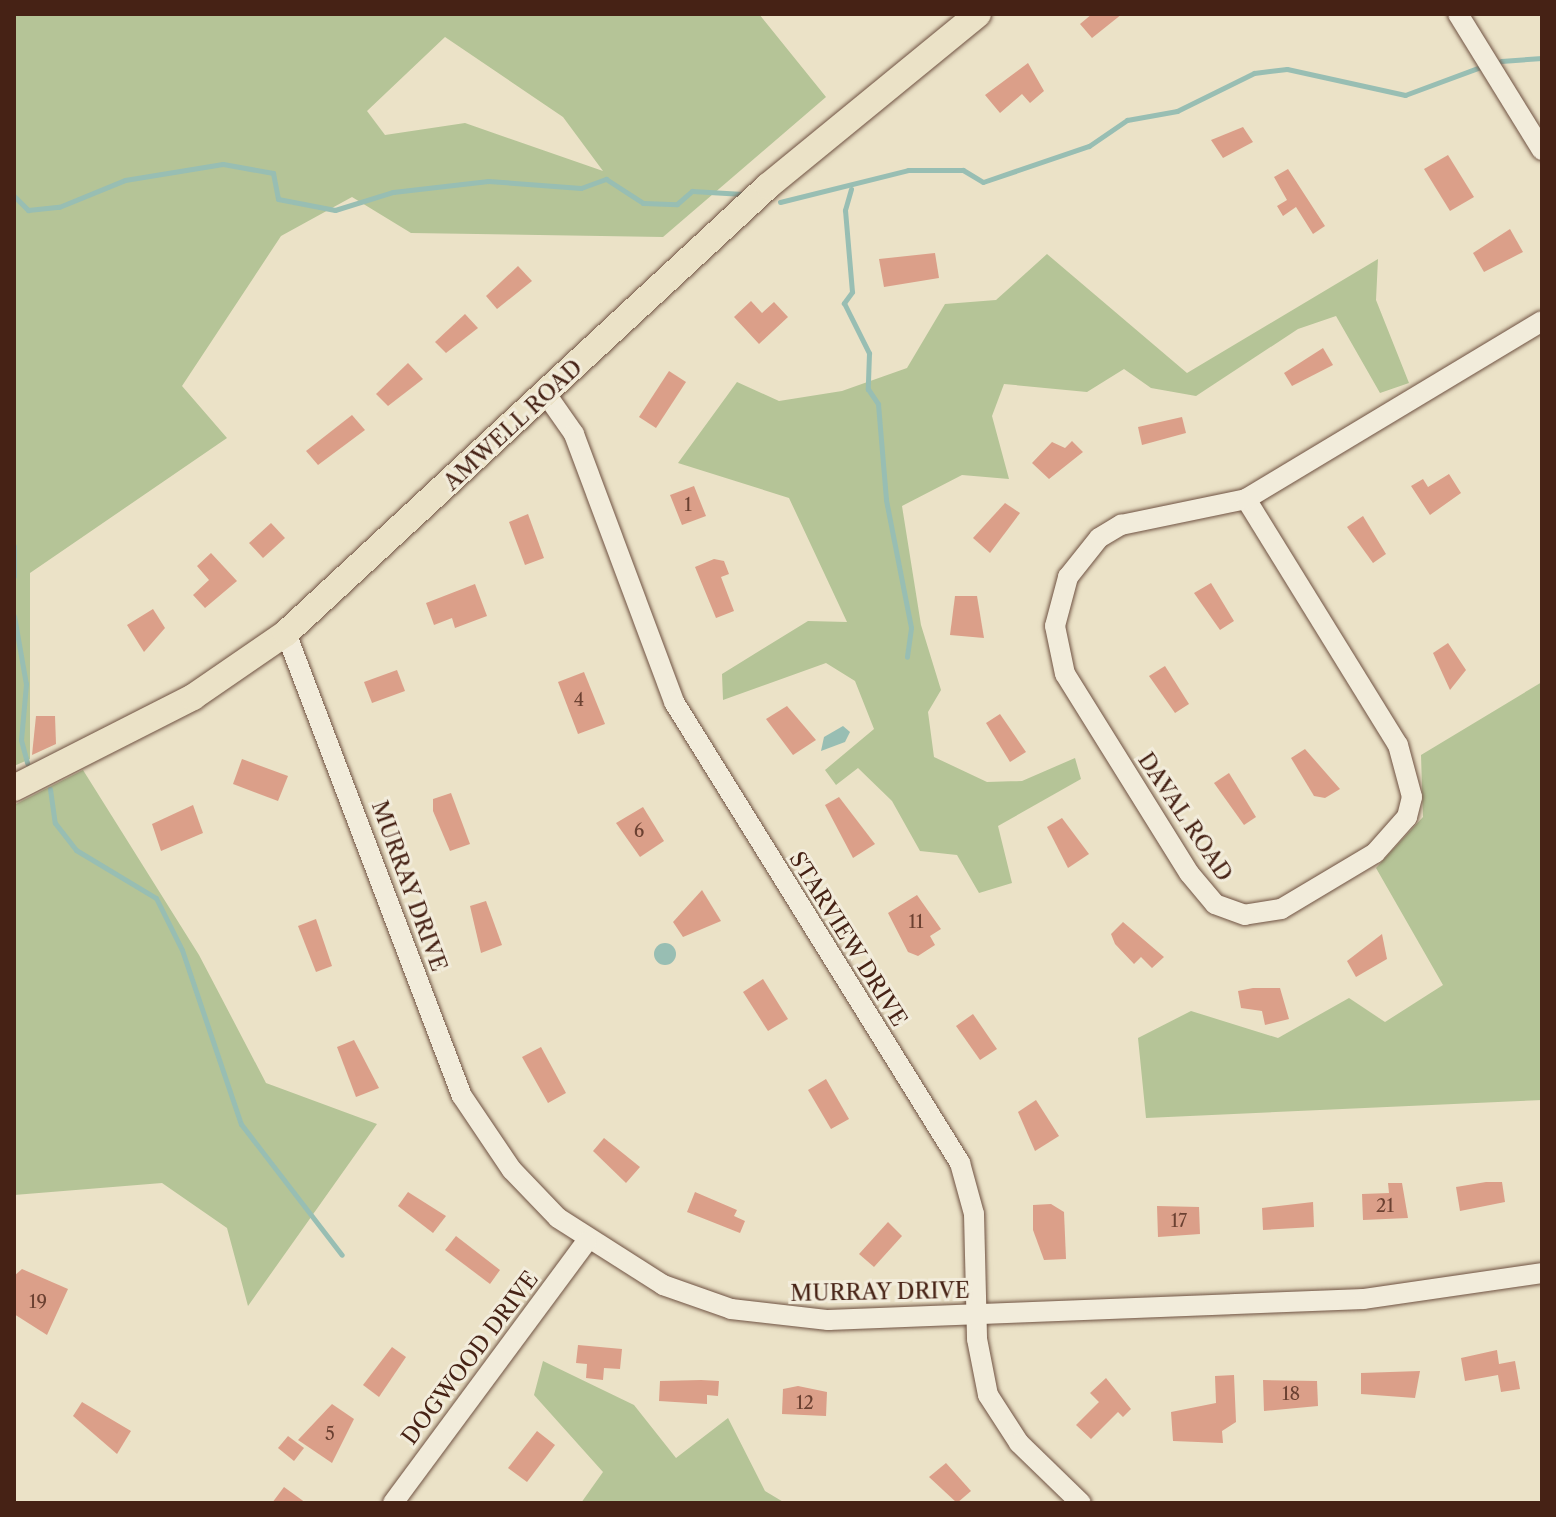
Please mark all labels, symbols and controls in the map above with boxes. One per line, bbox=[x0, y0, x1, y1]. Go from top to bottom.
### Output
street label: AMWELL ROAD bbox=[438, 354, 588, 496]
house number: 1 bbox=[684, 494, 692, 516]
house number: 4 bbox=[574, 689, 584, 711]
street label: DAVAL ROAD bbox=[1132, 747, 1238, 887]
street label: MURRAY DRIVE bbox=[366, 797, 452, 975]
house number: 6 bbox=[634, 820, 644, 842]
street label: STARVIEW DRIVE bbox=[783, 846, 913, 1032]
house number: 11 bbox=[908, 911, 924, 933]
house number: 21 bbox=[1376, 1195, 1394, 1217]
house number: 17 bbox=[1171, 1210, 1187, 1232]
street label: DOGWOOD DRIVE bbox=[396, 1266, 544, 1450]
street label: MURRAY DRIVE bbox=[790, 1277, 970, 1307]
house number: 19 bbox=[29, 1291, 47, 1313]
house number: 18 bbox=[1282, 1383, 1300, 1405]
house number: 12 bbox=[796, 1392, 814, 1414]
house number: 5 bbox=[325, 1423, 335, 1445]

